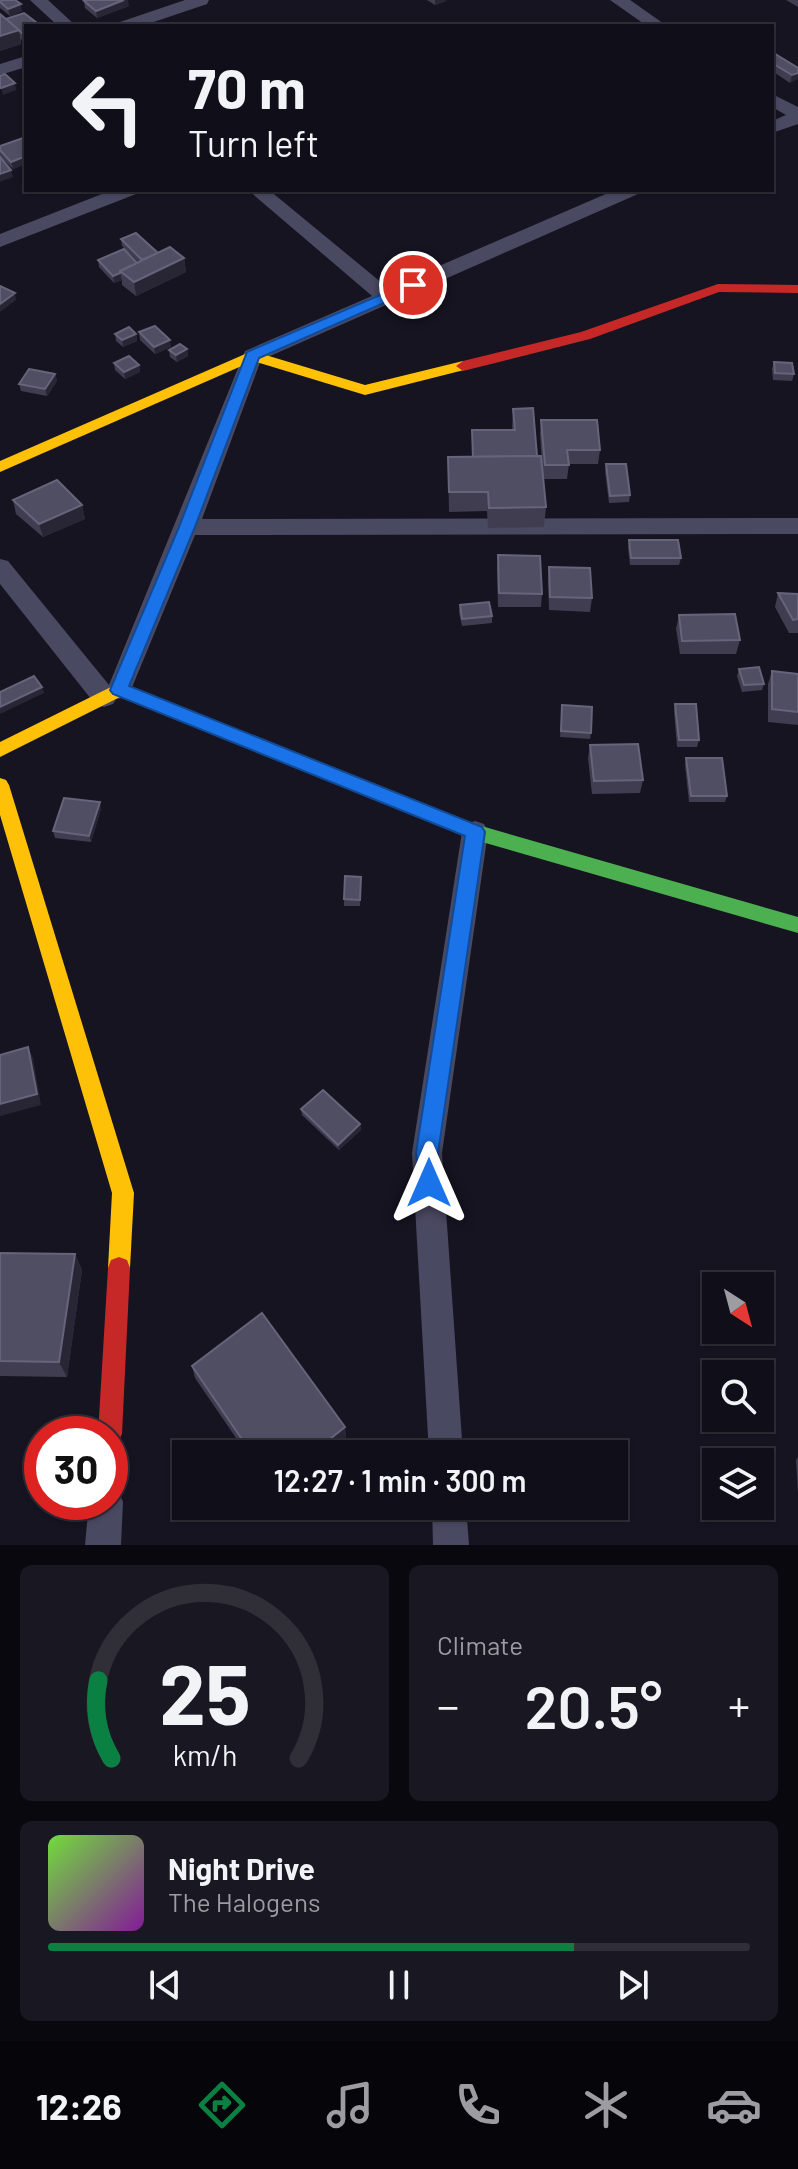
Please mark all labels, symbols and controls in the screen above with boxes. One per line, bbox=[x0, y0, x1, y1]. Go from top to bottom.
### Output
text: 70 m bbox=[188, 53, 306, 120]
icon: left bbox=[56, 56, 160, 160]
text: Turn left bbox=[188, 121, 319, 164]
pin bbox=[379, 251, 447, 319]
icon: arrive bbox=[391, 263, 435, 307]
position arrow bbox=[387, 1141, 471, 1225]
north arrow bbox=[702, 1272, 774, 1344]
map controls bbox=[702, 1272, 774, 1520]
button: search bbox=[702, 1360, 774, 1432]
speed limit sign: 30 bbox=[24, 1416, 128, 1520]
button: layers bbox=[702, 1448, 774, 1520]
text: 12:27 · 1 min · 300 m bbox=[274, 1462, 526, 1498]
text: Climate bbox=[437, 1629, 523, 1660]
text: 25 bbox=[159, 1642, 250, 1742]
text: 20.5° bbox=[525, 1669, 663, 1741]
text: − bbox=[437, 1678, 459, 1731]
text: + bbox=[728, 1678, 750, 1731]
text: km/h bbox=[172, 1737, 237, 1772]
text: Night Drive bbox=[168, 1850, 315, 1886]
text: The Halogens bbox=[168, 1886, 320, 1917]
icon: previous bbox=[143, 1963, 187, 2007]
icon: pause bbox=[377, 1963, 421, 2007]
icon: next bbox=[611, 1963, 655, 2007]
icon: directions bbox=[194, 2077, 250, 2133]
icon: music bbox=[322, 2077, 378, 2133]
icon: phone bbox=[450, 2077, 506, 2133]
icon: climate bbox=[578, 2077, 634, 2133]
icon: car bbox=[706, 2077, 762, 2133]
text: 12:26 bbox=[36, 2084, 122, 2127]

